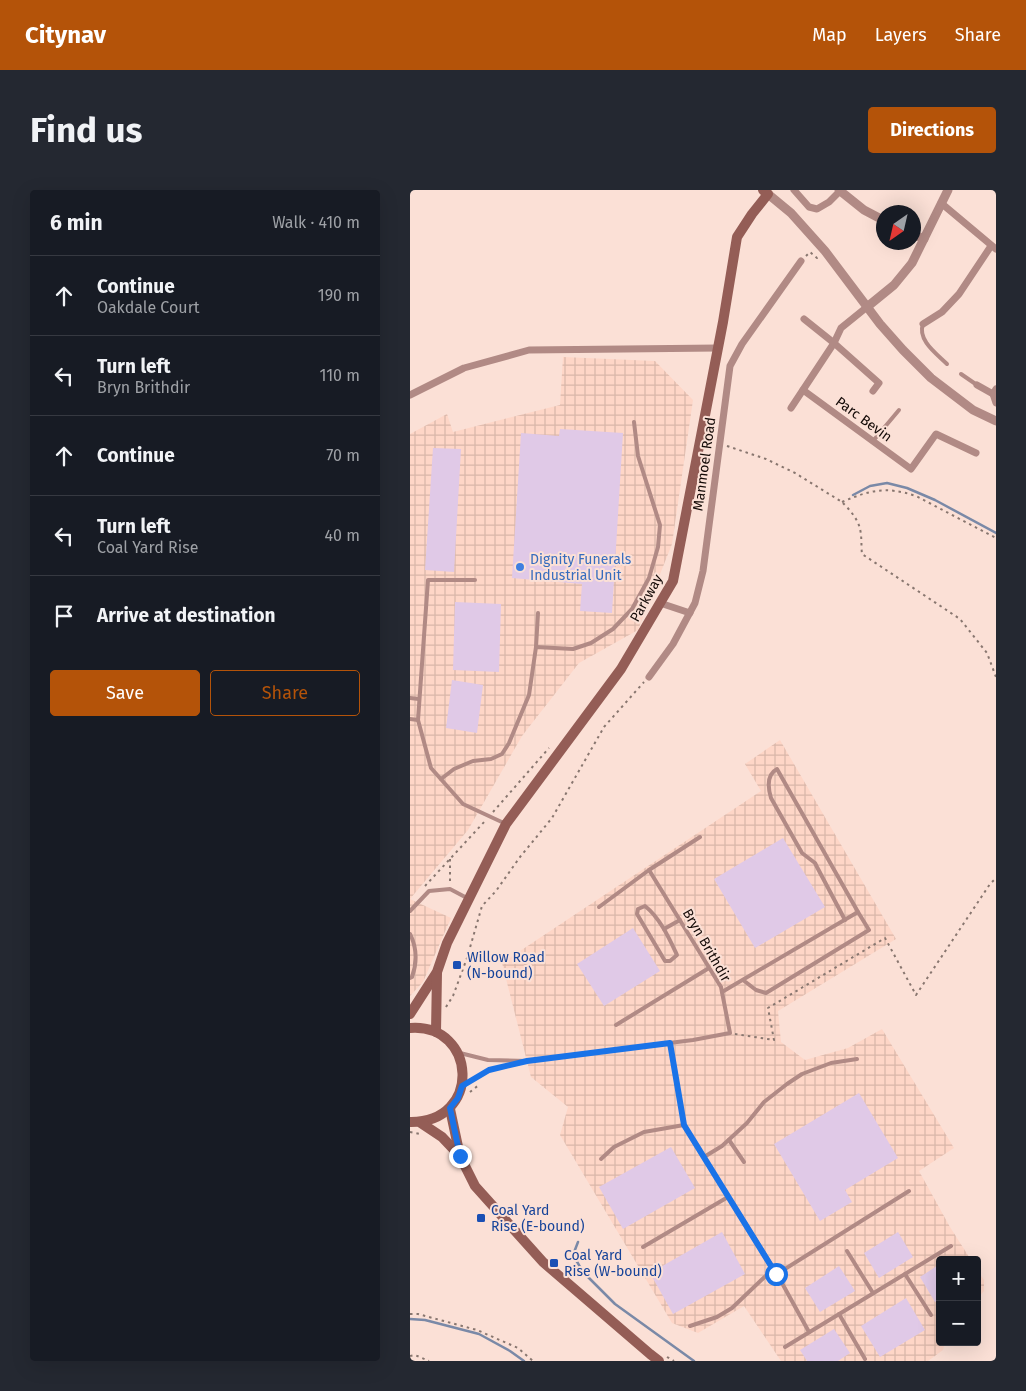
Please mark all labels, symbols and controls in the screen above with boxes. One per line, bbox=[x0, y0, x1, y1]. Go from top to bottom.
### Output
text: Citynav bbox=[25, 21, 106, 49]
text: Map bbox=[812, 24, 847, 46]
text: Layers bbox=[875, 24, 927, 46]
text: Share bbox=[955, 24, 1001, 46]
button: Directions bbox=[868, 107, 996, 153]
text: Find us bbox=[30, 109, 142, 151]
north arrow bbox=[876, 205, 921, 250]
text: 6 min bbox=[50, 210, 103, 236]
text: Walk · 410 m bbox=[272, 213, 360, 232]
text: Continue bbox=[97, 275, 175, 298]
icon: ahead bbox=[50, 282, 78, 310]
text: 190 m bbox=[318, 286, 360, 305]
text: Oakdale Court bbox=[97, 298, 200, 317]
text: Turn left bbox=[97, 355, 171, 378]
icon: left bbox=[50, 362, 78, 390]
text: 110 m bbox=[319, 366, 360, 385]
text: Bryn Brithdir bbox=[97, 378, 190, 397]
street label: Parc Bevin bbox=[832, 393, 895, 446]
street label: Manmoel Road bbox=[689, 416, 719, 512]
icon: ahead bbox=[50, 442, 78, 470]
text: Continue bbox=[97, 444, 175, 467]
text: 70 m bbox=[326, 446, 360, 465]
text: Turn left bbox=[97, 515, 171, 538]
icon: left bbox=[50, 522, 78, 550]
text: 40 m bbox=[325, 526, 360, 545]
text: Coal Yard Rise bbox=[97, 538, 198, 557]
place label: Dignity Funerals Industrial Unit bbox=[530, 551, 632, 584]
marker: Dignity Funerals Industrial Unit bbox=[514, 561, 526, 573]
street label: Parkway bbox=[626, 571, 666, 625]
icon: arrive bbox=[50, 602, 78, 630]
text: Arrive at destination bbox=[97, 604, 276, 627]
button: Save bbox=[50, 670, 200, 716]
button: Share bbox=[210, 670, 360, 716]
street label: Bryn Brithdir bbox=[679, 906, 735, 985]
place label: Willow Road (N-bound) bbox=[467, 949, 545, 982]
marker: Willow Road (N-bound) bbox=[451, 959, 463, 971]
route end bbox=[449, 1145, 472, 1168]
place label: Coal Yard Rise (E-bound) bbox=[491, 1202, 584, 1235]
marker: Coal Yard Rise (E-bound) bbox=[475, 1212, 487, 1224]
place label: Coal Yard Rise (W-bound) bbox=[564, 1247, 662, 1280]
map controls bbox=[936, 1256, 981, 1346]
button: + bbox=[936, 1256, 981, 1301]
marker: Coal Yard Rise (W-bound) bbox=[548, 1257, 560, 1269]
route start bbox=[765, 1263, 788, 1286]
button: − bbox=[936, 1301, 981, 1346]

